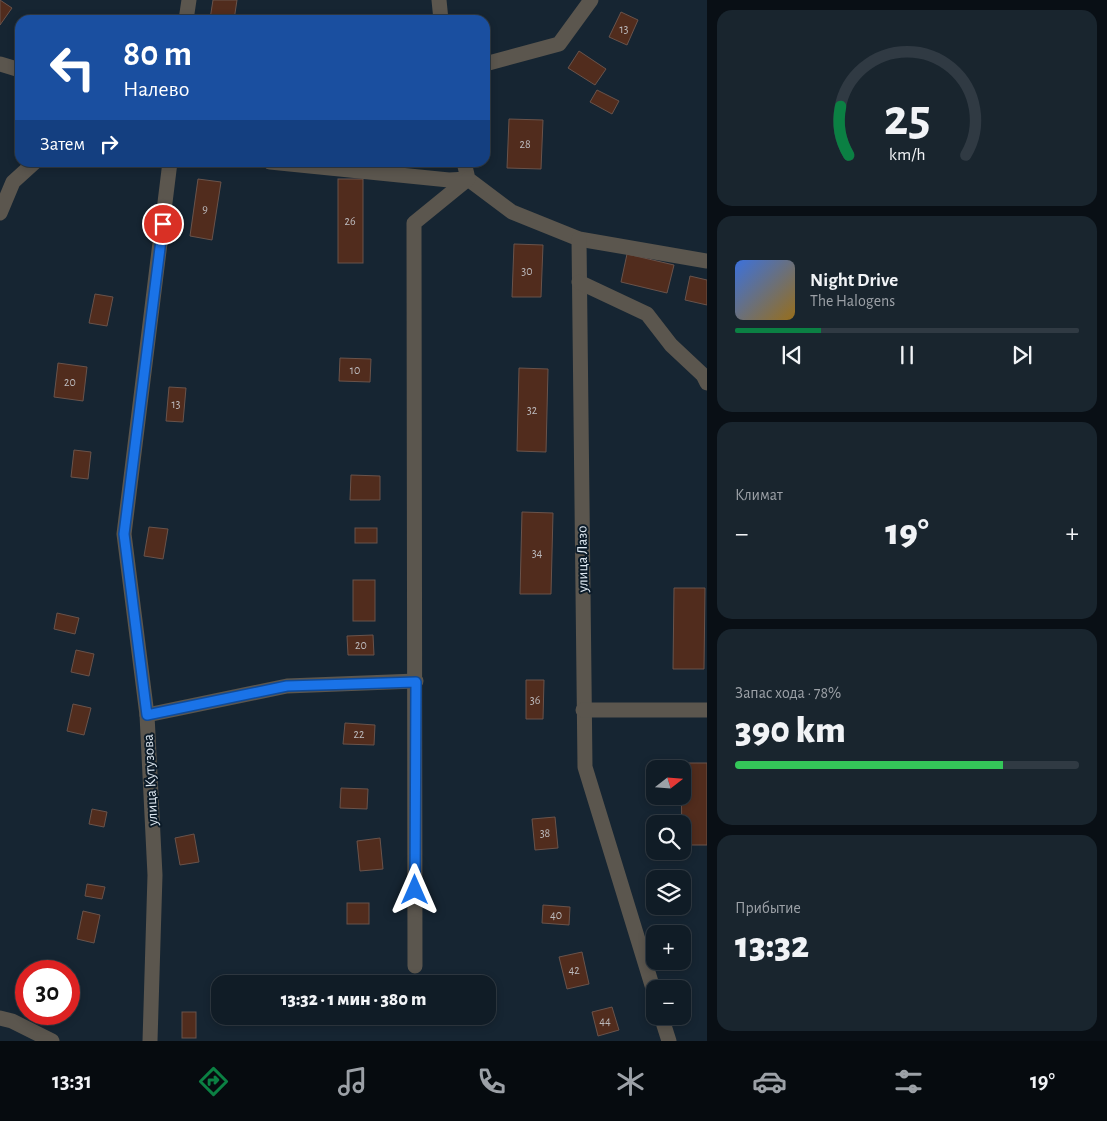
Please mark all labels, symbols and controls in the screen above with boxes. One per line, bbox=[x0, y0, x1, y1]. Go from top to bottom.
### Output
house number: 13 bbox=[619, 23, 629, 35]
icon: left bbox=[40, 35, 105, 100]
text: 80 m bbox=[123, 37, 192, 72]
text: Налево bbox=[123, 78, 189, 100]
text: 25 bbox=[884, 92, 930, 144]
icon: right bbox=[95, 130, 123, 158]
text: Затем bbox=[40, 135, 85, 154]
house number: 28 bbox=[519, 138, 531, 150]
text: km/h bbox=[889, 146, 925, 164]
pin bbox=[142, 203, 184, 245]
house number: 9 bbox=[202, 203, 208, 215]
icon: arrive bbox=[149, 210, 177, 238]
house number: 26 bbox=[344, 215, 356, 227]
house number: 30 bbox=[521, 265, 533, 277]
text: Night Drive bbox=[810, 271, 898, 290]
text: The Halogens bbox=[810, 293, 895, 309]
icon: previous bbox=[778, 341, 806, 369]
icon: pause bbox=[893, 341, 921, 369]
icon: next bbox=[1008, 341, 1036, 369]
house number: 10 bbox=[350, 364, 360, 376]
house number: 20 bbox=[64, 376, 76, 388]
house number: 13 bbox=[171, 398, 181, 410]
house number: 32 bbox=[527, 404, 538, 416]
text: Климат bbox=[735, 487, 783, 503]
text: 19° bbox=[885, 514, 929, 552]
text: − bbox=[735, 520, 748, 548]
text: + bbox=[1066, 520, 1079, 548]
street label: улица Лазо bbox=[574, 525, 591, 594]
house number: 34 bbox=[532, 547, 543, 559]
house number: 20 bbox=[355, 639, 367, 651]
text: Запас хода · 78% bbox=[735, 685, 841, 701]
house number: 36 bbox=[530, 694, 541, 706]
text: 390 km bbox=[735, 712, 846, 750]
house number: 22 bbox=[354, 728, 365, 740]
street label: улица Кутузова bbox=[141, 734, 160, 827]
north arrow bbox=[646, 760, 691, 805]
map controls bbox=[646, 760, 691, 1025]
button: search bbox=[646, 815, 691, 860]
house number: 38 bbox=[540, 827, 551, 839]
position arrow bbox=[388, 863, 440, 915]
button: layers bbox=[646, 870, 691, 915]
text: Прибытие bbox=[735, 900, 801, 916]
house number: 40 bbox=[550, 909, 562, 921]
button: + bbox=[646, 925, 691, 970]
text: 13:32 bbox=[735, 927, 809, 965]
speed limit sign: 30 bbox=[15, 960, 80, 1025]
house number: 42 bbox=[568, 964, 580, 976]
button: − bbox=[646, 980, 691, 1025]
text: 13:32 · 1 мин · 380 m bbox=[281, 990, 426, 1009]
house number: 44 bbox=[599, 1015, 611, 1027]
icon: directions bbox=[196, 1064, 231, 1099]
icon: music bbox=[335, 1064, 370, 1099]
icon: phone bbox=[474, 1064, 509, 1099]
icon: climate bbox=[613, 1064, 648, 1099]
icon: car bbox=[752, 1064, 787, 1099]
icon: filters bbox=[891, 1064, 926, 1099]
text: 13:31 bbox=[52, 1070, 92, 1092]
text: 19° bbox=[1030, 1070, 1055, 1092]

